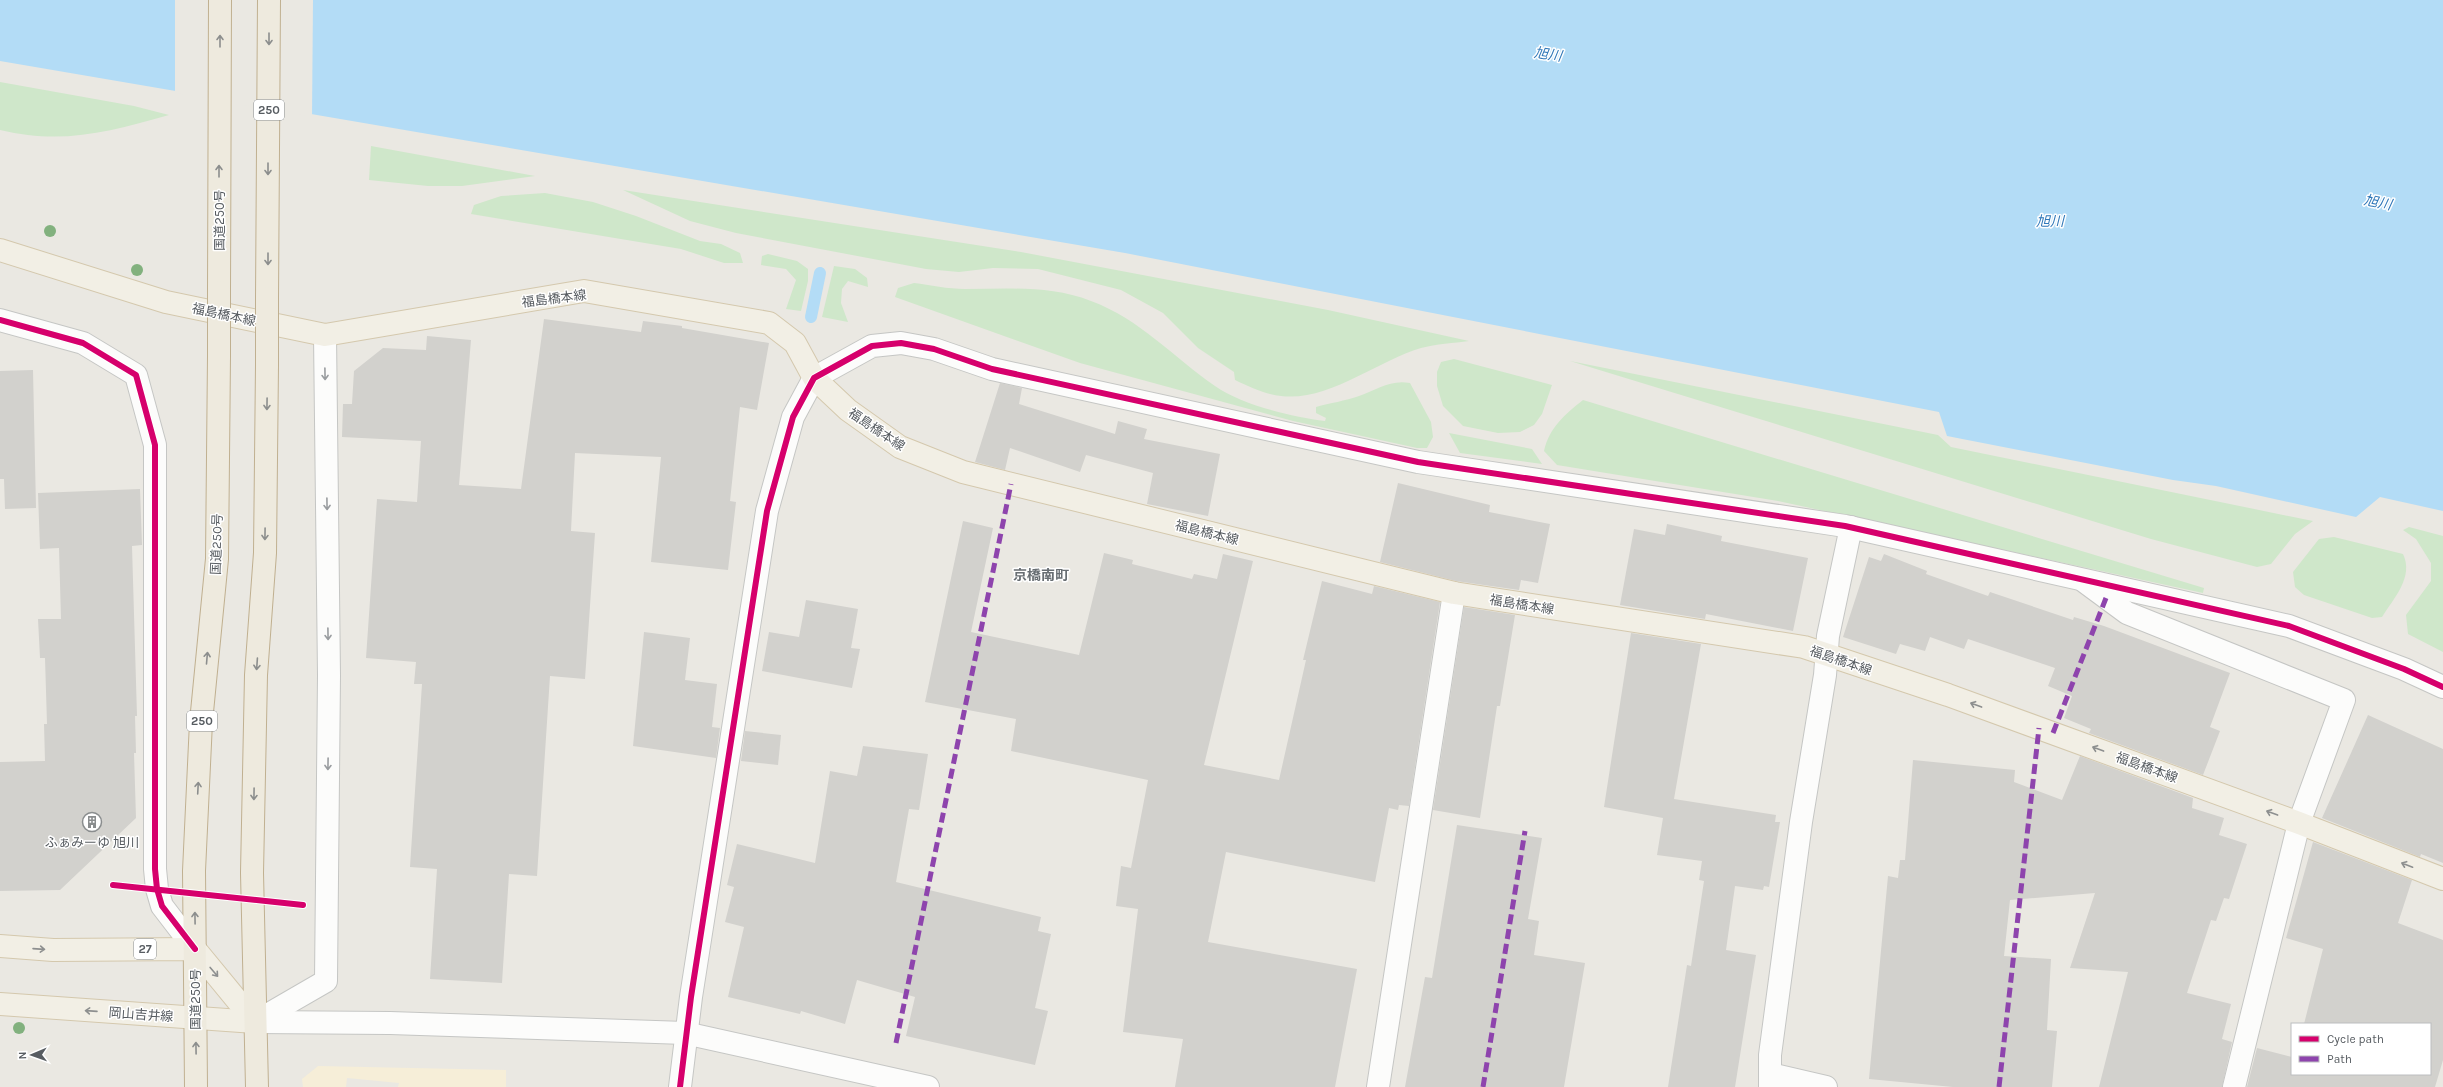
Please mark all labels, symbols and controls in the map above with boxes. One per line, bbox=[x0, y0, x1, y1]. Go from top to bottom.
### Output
one-way arrow bbox=[265, 32, 273, 45]
one-way arrow bbox=[216, 35, 224, 48]
water label: 旭川 bbox=[1533, 44, 1565, 65]
road number: 250 bbox=[254, 100, 284, 120]
one-way arrow bbox=[264, 162, 272, 175]
one-way arrow bbox=[216, 165, 223, 178]
street label: 国道250号 bbox=[212, 189, 227, 251]
water label: 旭川 bbox=[2363, 191, 2395, 214]
water label: 旭川 bbox=[2036, 213, 2066, 230]
one-way arrow bbox=[264, 252, 272, 265]
street label: 福島橋本線 bbox=[521, 287, 587, 310]
street label: 福島橋本線 bbox=[191, 300, 257, 329]
one-way arrow bbox=[321, 367, 329, 380]
one-way arrow bbox=[263, 397, 271, 410]
street label: 福島橋本線 bbox=[846, 405, 908, 454]
one-way arrow bbox=[323, 497, 331, 510]
street label: 国道250号 bbox=[208, 513, 225, 575]
street label: 福島橋本線 bbox=[1174, 517, 1240, 548]
one-way arrow bbox=[261, 527, 269, 540]
district label: 京橋南町 bbox=[1013, 567, 1069, 584]
street label: 福島橋本線 bbox=[1489, 592, 1555, 617]
one-way arrow bbox=[324, 627, 332, 640]
street label: 福島橋本線 bbox=[1808, 643, 1874, 678]
one-way arrow bbox=[204, 652, 211, 665]
one-way arrow bbox=[254, 657, 261, 670]
one-way arrow bbox=[1970, 700, 1982, 708]
road number: 250 bbox=[187, 711, 217, 731]
one-way arrow bbox=[2092, 745, 2104, 753]
street label: 福島橋本線 bbox=[2114, 749, 2180, 786]
one-way arrow bbox=[324, 757, 332, 770]
one-way arrow bbox=[195, 782, 202, 795]
one-way arrow bbox=[250, 787, 258, 800]
one-way arrow bbox=[2266, 809, 2279, 816]
building icon: ふぁみーゆ 旭川 bbox=[81, 811, 103, 833]
place label: ふぁみーゆ 旭川 bbox=[45, 835, 139, 850]
one-way arrow bbox=[2401, 860, 2413, 868]
one-way arrow bbox=[191, 912, 199, 925]
road number: 27 bbox=[134, 939, 156, 959]
one-way arrow bbox=[32, 945, 45, 952]
one-way arrow bbox=[210, 967, 219, 977]
street label: 国道250号 bbox=[188, 968, 203, 1030]
street label: 岡山吉井線 bbox=[108, 1005, 174, 1024]
one-way arrow bbox=[85, 1007, 98, 1014]
legend bbox=[2291, 1023, 2431, 1075]
text: Cycle path bbox=[2327, 1032, 2384, 1046]
north arrow bbox=[12, 1035, 52, 1075]
one-way arrow bbox=[192, 1042, 200, 1055]
text: N bbox=[16, 1051, 29, 1060]
text: Path bbox=[2327, 1052, 2352, 1066]

